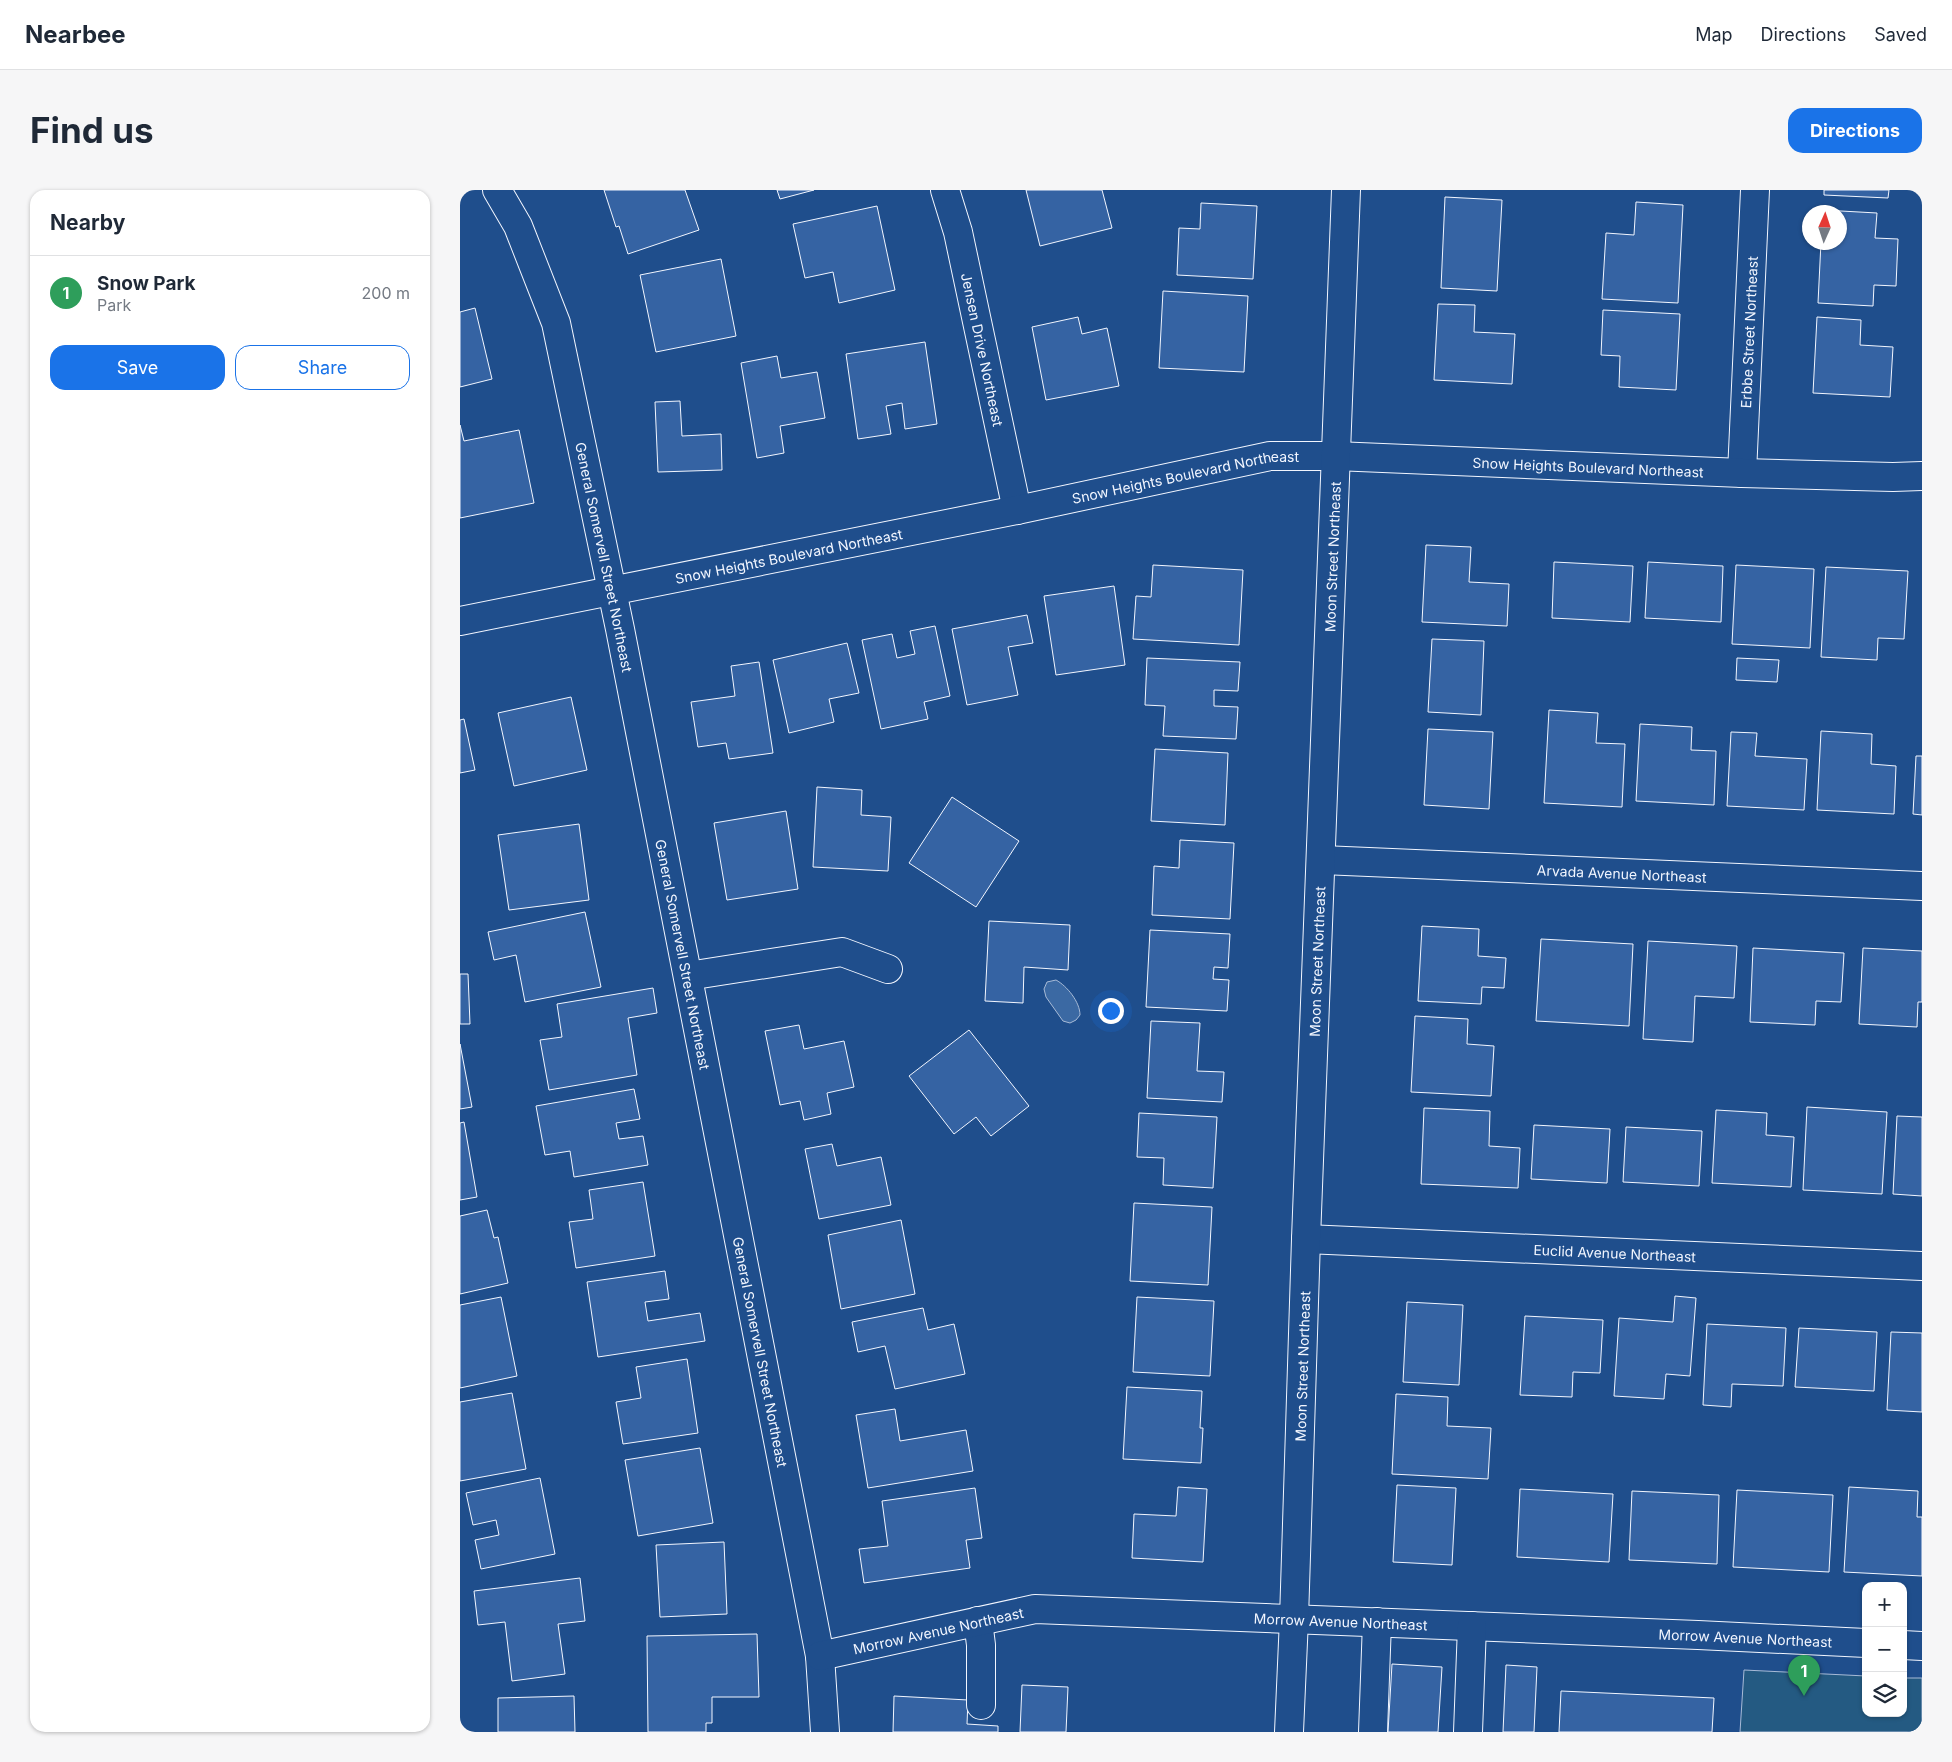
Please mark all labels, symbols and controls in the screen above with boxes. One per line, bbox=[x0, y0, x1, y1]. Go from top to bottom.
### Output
text: Nearbee bbox=[25, 20, 126, 49]
text: Map bbox=[1695, 24, 1733, 45]
text: Directions bbox=[1761, 24, 1846, 45]
text: Saved bbox=[1874, 24, 1927, 45]
button: Directions bbox=[1788, 108, 1922, 153]
text: Find us bbox=[30, 109, 154, 151]
north arrow bbox=[1802, 205, 1847, 250]
text: Nearby bbox=[50, 210, 125, 235]
street label: Erbbe Street Northeast bbox=[1736, 255, 1760, 409]
street label: Jensen Drive Northeast bbox=[958, 271, 1008, 428]
text: Snow Park bbox=[97, 272, 195, 295]
text: 1 bbox=[63, 283, 69, 303]
text: 200 m bbox=[362, 283, 410, 303]
text: Park bbox=[97, 295, 131, 315]
button: Save bbox=[50, 345, 225, 390]
button: Share bbox=[235, 345, 410, 390]
street label: General Somervell Street Northeast bbox=[573, 441, 637, 674]
street label: Snow Heights Boulevard Northeast bbox=[1070, 448, 1299, 507]
street label: Snow Heights Boulevard Northeast bbox=[1472, 453, 1704, 480]
street label: Moon Street Northeast bbox=[1321, 481, 1343, 632]
street label: Snow Heights Boulevard Northeast bbox=[673, 525, 904, 586]
street label: General Somervell Street Northeast bbox=[653, 838, 714, 1071]
street label: Arvada Avenue Northeast bbox=[1536, 861, 1707, 885]
street label: Moon Street Northeast bbox=[1305, 885, 1328, 1037]
your location bbox=[1098, 998, 1124, 1024]
street label: General Somervell Street Northeast bbox=[730, 1235, 792, 1469]
street label: Euclid Avenue Northeast bbox=[1533, 1240, 1697, 1265]
street label: Moon Street Northeast bbox=[1291, 1290, 1313, 1442]
map controls bbox=[1862, 1582, 1907, 1717]
button: + bbox=[1862, 1582, 1907, 1627]
street label: Morrow Avenue Northeast bbox=[851, 1603, 1025, 1657]
street label: Morrow Avenue Northeast bbox=[1253, 1609, 1428, 1633]
street label: Morrow Avenue Northeast bbox=[1658, 1625, 1833, 1650]
button: − bbox=[1862, 1627, 1907, 1672]
pin: 1 bbox=[1788, 1655, 1820, 1696]
button: layers bbox=[1862, 1672, 1907, 1717]

